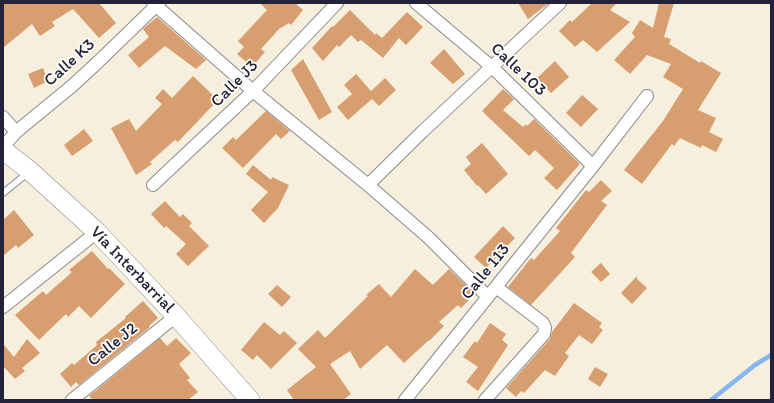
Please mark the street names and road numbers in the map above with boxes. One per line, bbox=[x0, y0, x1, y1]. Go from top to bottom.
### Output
street label: Calle K3 bbox=[40, 35, 100, 91]
street label: Calle 103 bbox=[486, 39, 550, 101]
street label: Calle J3 bbox=[207, 56, 263, 112]
street label: Vía Interbarrial bbox=[86, 222, 178, 318]
street label: Calle 113 bbox=[457, 240, 515, 304]
street label: Calle J2 bbox=[84, 319, 142, 371]

